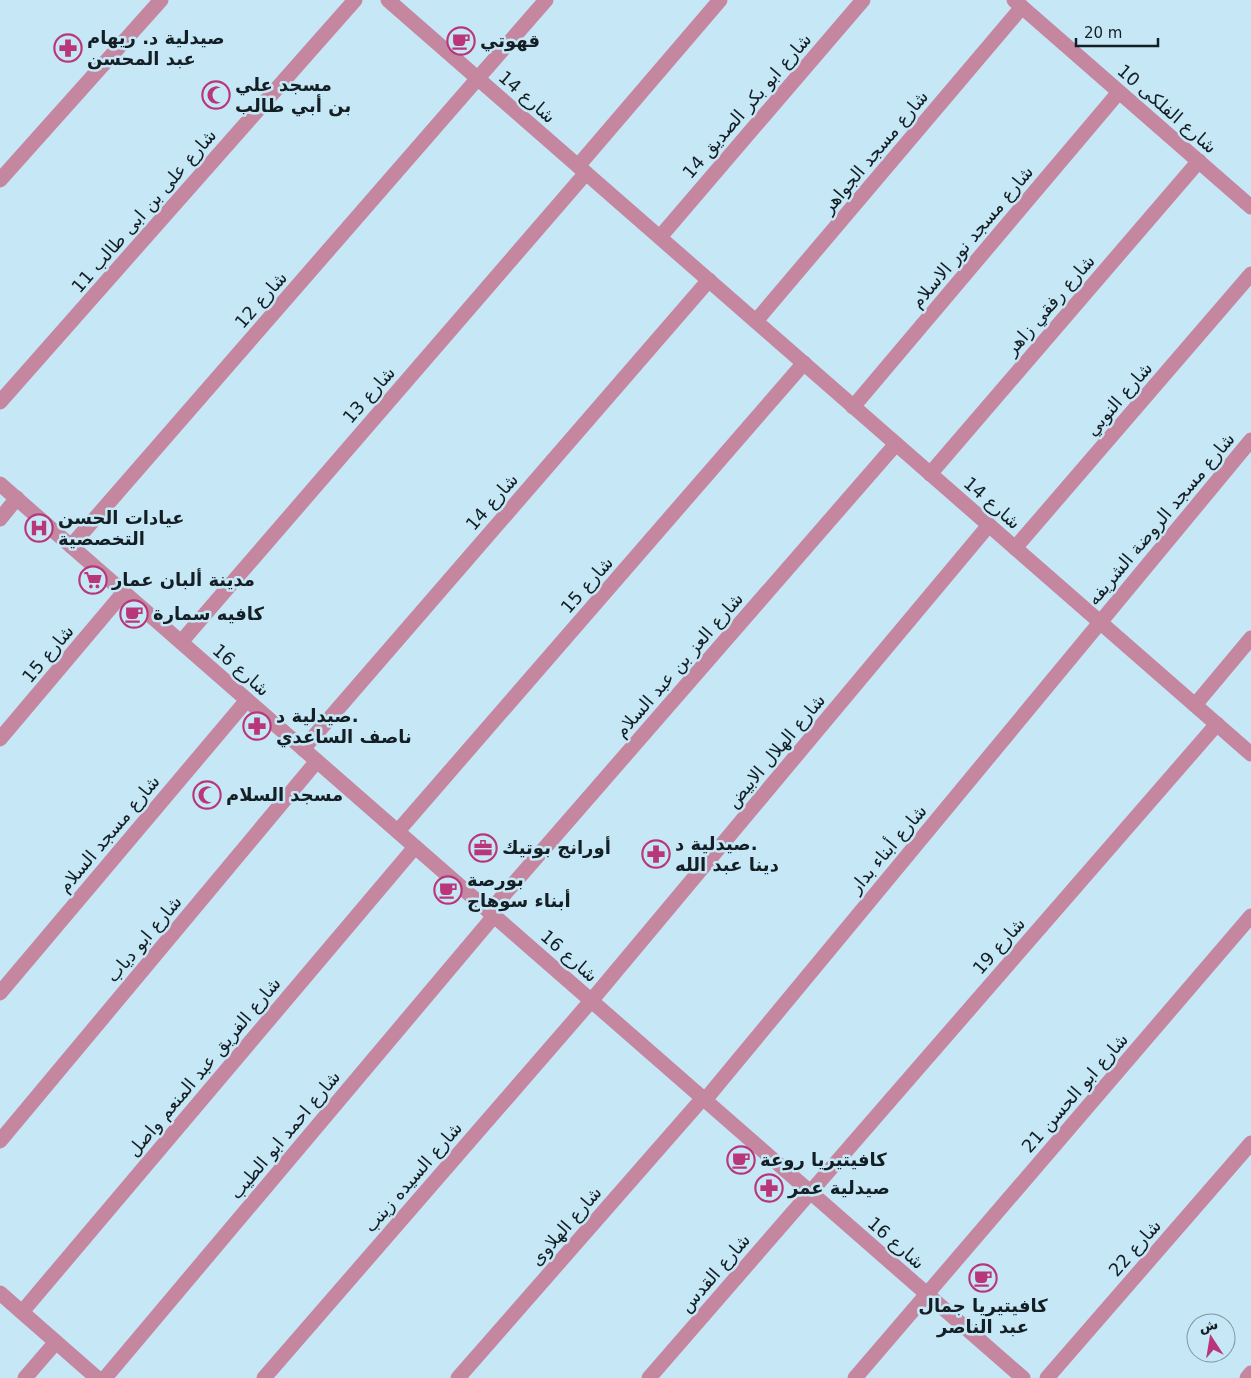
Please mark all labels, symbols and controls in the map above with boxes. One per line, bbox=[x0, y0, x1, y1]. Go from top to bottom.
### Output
scale bar bbox=[1076, 15, 1158, 47]
text: 20 m bbox=[1084, 24, 1122, 42]
cafe icon: قهوتي bbox=[446, 26, 476, 56]
place label: صيدلية د. ريهام عبد المحسن bbox=[87, 27, 225, 70]
street label: شارع ابو بكر الصديق 14 bbox=[678, 29, 816, 183]
place label: قهوتي bbox=[480, 30, 540, 52]
pharmacy icon: صيدلية د. ريهام عبد المحسن bbox=[53, 33, 83, 63]
street label: شارع الفلكى 10 bbox=[1113, 60, 1221, 158]
street label: شارع 14 bbox=[494, 66, 560, 128]
place label: مسجد علي بن أبي طالب bbox=[235, 74, 351, 117]
mosque icon: مسجد علي بن أبي طالب bbox=[201, 80, 231, 110]
street label: شارع مسجد الجواهر bbox=[816, 86, 933, 219]
street label: شارع على بن ابى طالب 11 bbox=[67, 125, 221, 297]
street label: شارع مسجد نور الاسلام bbox=[906, 161, 1038, 313]
street label: شارع رفقي زاهر bbox=[1000, 250, 1100, 361]
street label: شارع 12 bbox=[230, 267, 292, 333]
street label: شارع النوبي bbox=[1081, 357, 1157, 441]
street label: شارع 13 bbox=[338, 362, 400, 428]
street label: شارع مسجد الروضة الشريفه bbox=[1082, 428, 1240, 610]
street label: شارع 14 bbox=[461, 469, 523, 535]
street label: شارع 14 bbox=[959, 472, 1025, 534]
place label: عيادات الحسن التخصصية bbox=[58, 507, 185, 549]
hospital icon: عيادات الحسن التخصصية bbox=[24, 513, 54, 543]
street label: شارع 15 bbox=[556, 552, 618, 618]
supermarket icon: مدينة ألبان عمار bbox=[78, 565, 108, 595]
place label: مدينة ألبان عمار bbox=[111, 568, 255, 590]
street label: شارع العز بن عبد السلام bbox=[610, 588, 748, 742]
cafe icon: كافيه سمارة bbox=[119, 599, 149, 629]
place label: كافيه سمارة bbox=[153, 603, 265, 624]
street label: شارع 15 bbox=[18, 621, 78, 687]
street label: شارع 16 bbox=[208, 639, 274, 701]
street label: شارع الهلال الابيض bbox=[722, 690, 830, 812]
place label: صيدلية د. ناصف الساعدي bbox=[276, 705, 412, 748]
pharmacy icon: صيدلية د. ناصف الساعدي bbox=[242, 711, 272, 741]
street label: شارع مسجد السلام bbox=[53, 771, 165, 897]
mosque icon: مسجد السلام bbox=[192, 780, 222, 810]
place label: مسجد السلام bbox=[226, 784, 343, 805]
street label: شارع أبناء بدار bbox=[843, 800, 931, 899]
office icon: أورانج بوتيك bbox=[468, 833, 498, 863]
place label: صيدلية د. دينا عبد الله bbox=[675, 833, 779, 875]
place label: أورانج بوتيك bbox=[502, 836, 611, 859]
pharmacy icon: صيدلية د. دينا عبد الله bbox=[641, 839, 671, 869]
place label: بورصة أبناء سوهاج bbox=[467, 869, 571, 912]
cafe icon: بورصة أبناء سوهاج bbox=[433, 875, 463, 905]
street label: شارع ابو دياب bbox=[101, 891, 187, 987]
street label: شارع 19 bbox=[968, 913, 1030, 979]
street label: شارع 16 bbox=[536, 925, 602, 987]
street label: شارع الفريق عبد المنعم واصل bbox=[122, 973, 286, 1161]
street label: شارع ابو الحسن 21 bbox=[1017, 1029, 1133, 1157]
street label: شارع احمد ابو الطيب bbox=[225, 1066, 345, 1204]
street label: شارع السيده زينب bbox=[359, 1117, 467, 1237]
cafe icon: كافيتيريا روعة bbox=[726, 1145, 756, 1175]
place label: كافيتيريا روعة bbox=[760, 1149, 887, 1171]
pharmacy icon: صيدلية عمر bbox=[754, 1173, 784, 1203]
place label: صيدلية عمر bbox=[787, 1177, 890, 1199]
street label: شارع الهلاوى bbox=[526, 1182, 606, 1270]
street label: شارع 16 bbox=[863, 1212, 929, 1274]
street label: شارع 22 bbox=[1104, 1215, 1166, 1281]
street label: شارع القدس bbox=[675, 1229, 755, 1317]
cafe icon: كافيتيريا جمال عبد الناصر bbox=[968, 1263, 998, 1293]
place label: كافيتيريا جمال عبد الناصر bbox=[918, 1295, 1048, 1338]
north arrow bbox=[1186, 1313, 1236, 1363]
text: ش bbox=[1197, 1315, 1219, 1335]

